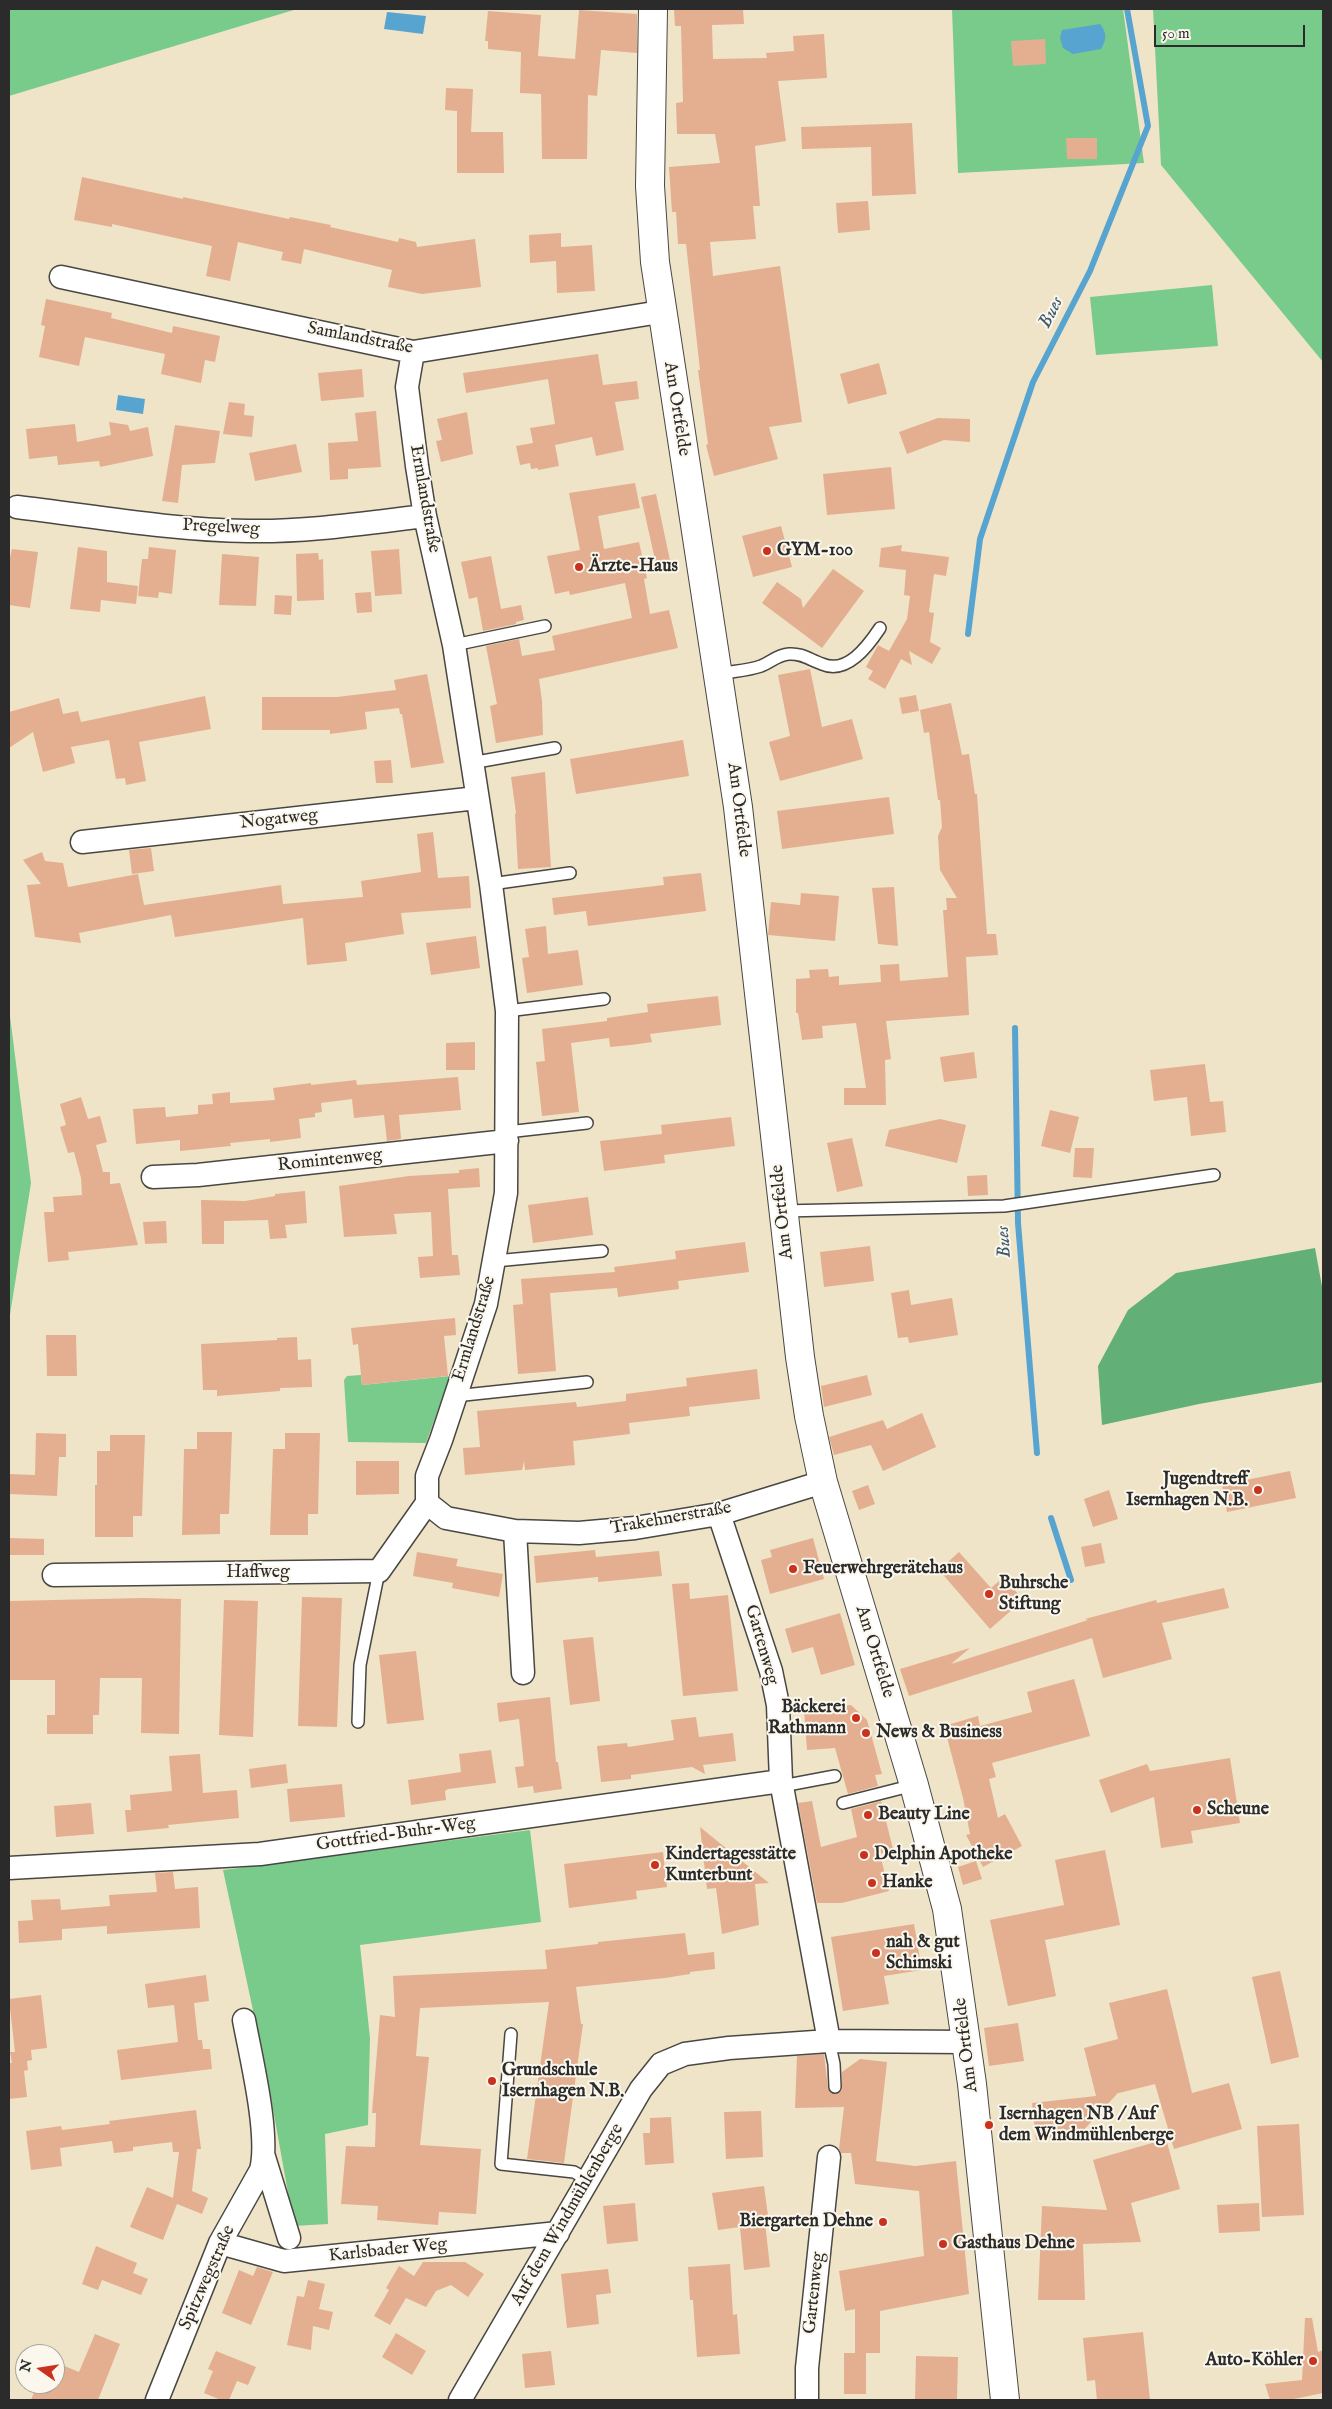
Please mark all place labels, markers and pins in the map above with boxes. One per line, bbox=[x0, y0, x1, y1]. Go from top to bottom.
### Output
place label: GYM-100 bbox=[777, 540, 853, 562]
marker: GYM-100 bbox=[761, 545, 773, 557]
place label: Ärzte-Haus bbox=[589, 556, 678, 578]
marker: Ärzte-Haus bbox=[573, 561, 585, 573]
place label: Jugendtreff Isernhagen N.B. bbox=[1126, 1469, 1248, 1512]
marker: Jugendtreff Isernhagen N.B. bbox=[1252, 1484, 1264, 1496]
place label: Feuerwehrgerätehaus bbox=[803, 1558, 963, 1580]
marker: Feuerwehrgerätehaus bbox=[787, 1563, 799, 1575]
place label: Buhrsche Stiftung bbox=[999, 1573, 1068, 1616]
marker: Buhrsche Stiftung bbox=[983, 1588, 995, 1600]
place label: Bäckerei Rathmann bbox=[768, 1697, 846, 1740]
marker: Bäckerei Rathmann bbox=[850, 1712, 862, 1724]
place label: News & Business bbox=[876, 1722, 1002, 1744]
marker: News & Business bbox=[860, 1727, 872, 1739]
place label: Scheune bbox=[1207, 1799, 1269, 1821]
place label: Beauty Line bbox=[878, 1804, 970, 1826]
marker: Scheune bbox=[1191, 1804, 1203, 1816]
marker: Beauty Line bbox=[862, 1809, 874, 1821]
place label: Kindertagesstätte Kunterbunt bbox=[665, 1844, 796, 1886]
place label: Delphin Apotheke bbox=[874, 1844, 1013, 1866]
marker: Delphin Apotheke bbox=[858, 1849, 870, 1861]
marker: Kindertagesstätte Kunterbunt bbox=[649, 1859, 661, 1871]
place label: Hanke bbox=[882, 1872, 933, 1894]
marker: Hanke bbox=[866, 1877, 878, 1889]
place label: nah & gut Schimski bbox=[886, 1932, 960, 1975]
marker: nah & gut Schimski bbox=[870, 1947, 882, 1959]
place label: Grundschule Isernhagen N.B. bbox=[502, 2060, 624, 2102]
marker: Grundschule Isernhagen N.B. bbox=[486, 2075, 498, 2087]
place label: Isernhagen NB / Auf dem Windmühlenberge bbox=[999, 2104, 1174, 2146]
marker: Isernhagen NB / Auf dem Windmühlenberge bbox=[983, 2119, 995, 2131]
place label: Biergarten Dehne bbox=[739, 2211, 873, 2233]
marker: Biergarten Dehne bbox=[877, 2216, 889, 2228]
place label: Gasthaus Dehne bbox=[953, 2233, 1075, 2255]
marker: Gasthaus Dehne bbox=[937, 2238, 949, 2250]
place label: Auto-Köhler bbox=[1205, 2350, 1303, 2372]
marker: Auto-Köhler bbox=[1307, 2355, 1319, 2367]

